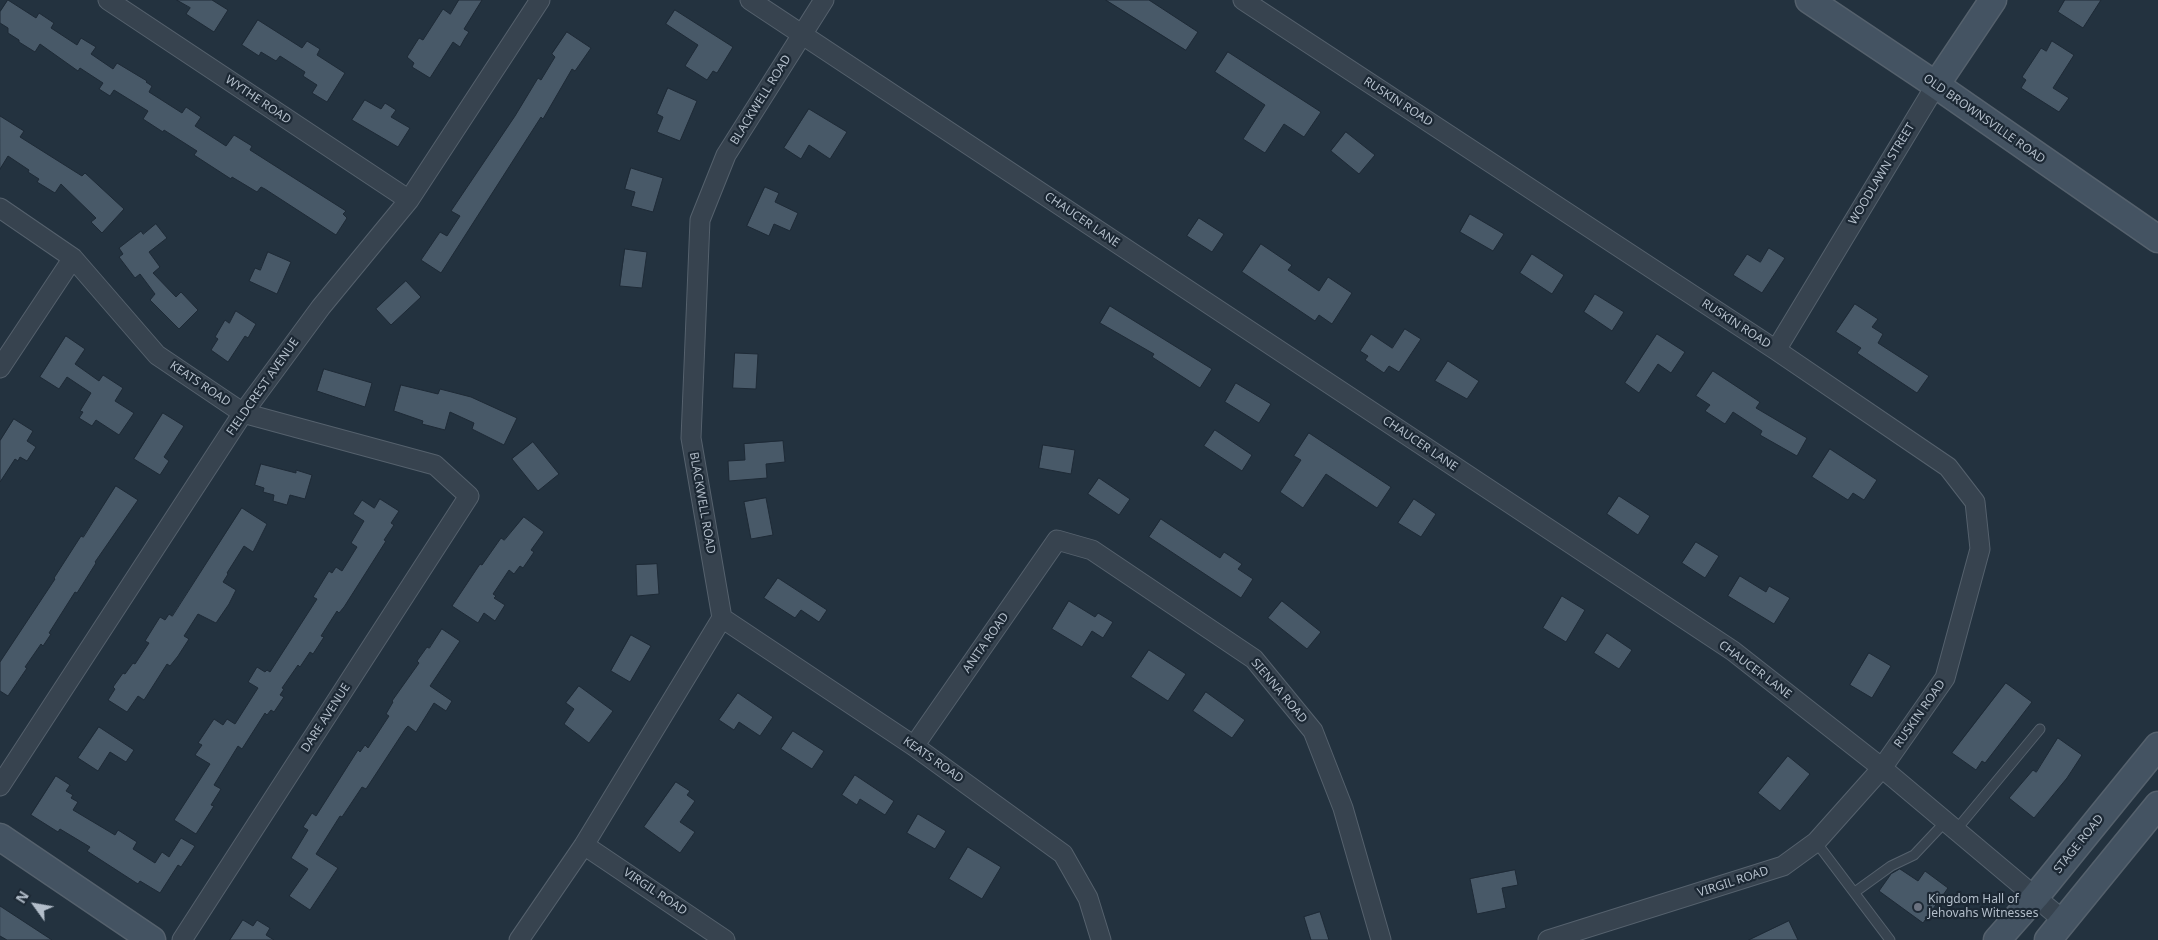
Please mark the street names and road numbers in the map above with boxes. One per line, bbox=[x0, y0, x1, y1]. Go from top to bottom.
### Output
street label: BLACKWELL ROAD bbox=[728, 52, 794, 148]
street label: OLD BROWNSVILLE ROAD bbox=[1920, 71, 2048, 167]
street label: WYTHE ROAD bbox=[222, 73, 294, 127]
street label: RUSKIN ROAD bbox=[1361, 74, 1435, 130]
street label: WOODLAWN STREET bbox=[1846, 121, 1918, 227]
street label: CHAUCER LANE bbox=[1042, 190, 1122, 250]
street label: RUSKIN ROAD bbox=[1699, 296, 1773, 352]
street label: FIELDCREST AVENUE bbox=[224, 335, 302, 439]
street label: KEATS ROAD bbox=[167, 358, 233, 410]
street label: CHAUCER LANE bbox=[1380, 414, 1460, 474]
street label: BLACKWELL ROAD bbox=[686, 451, 718, 555]
street label: ANITA ROAD bbox=[960, 610, 1012, 676]
street label: CHAUCER LANE bbox=[1716, 638, 1794, 702]
street label: SIENNA ROAD bbox=[1248, 656, 1310, 726]
street label: RUSKIN ROAD bbox=[1891, 677, 1949, 751]
street label: DARE AVENUE bbox=[298, 681, 354, 755]
street label: KEATS ROAD bbox=[900, 734, 966, 786]
street label: STAGE ROAD bbox=[2051, 812, 2107, 876]
street label: VIRGIL ROAD bbox=[1696, 864, 1770, 900]
street label: VIRGIL ROAD bbox=[620, 865, 690, 919]

